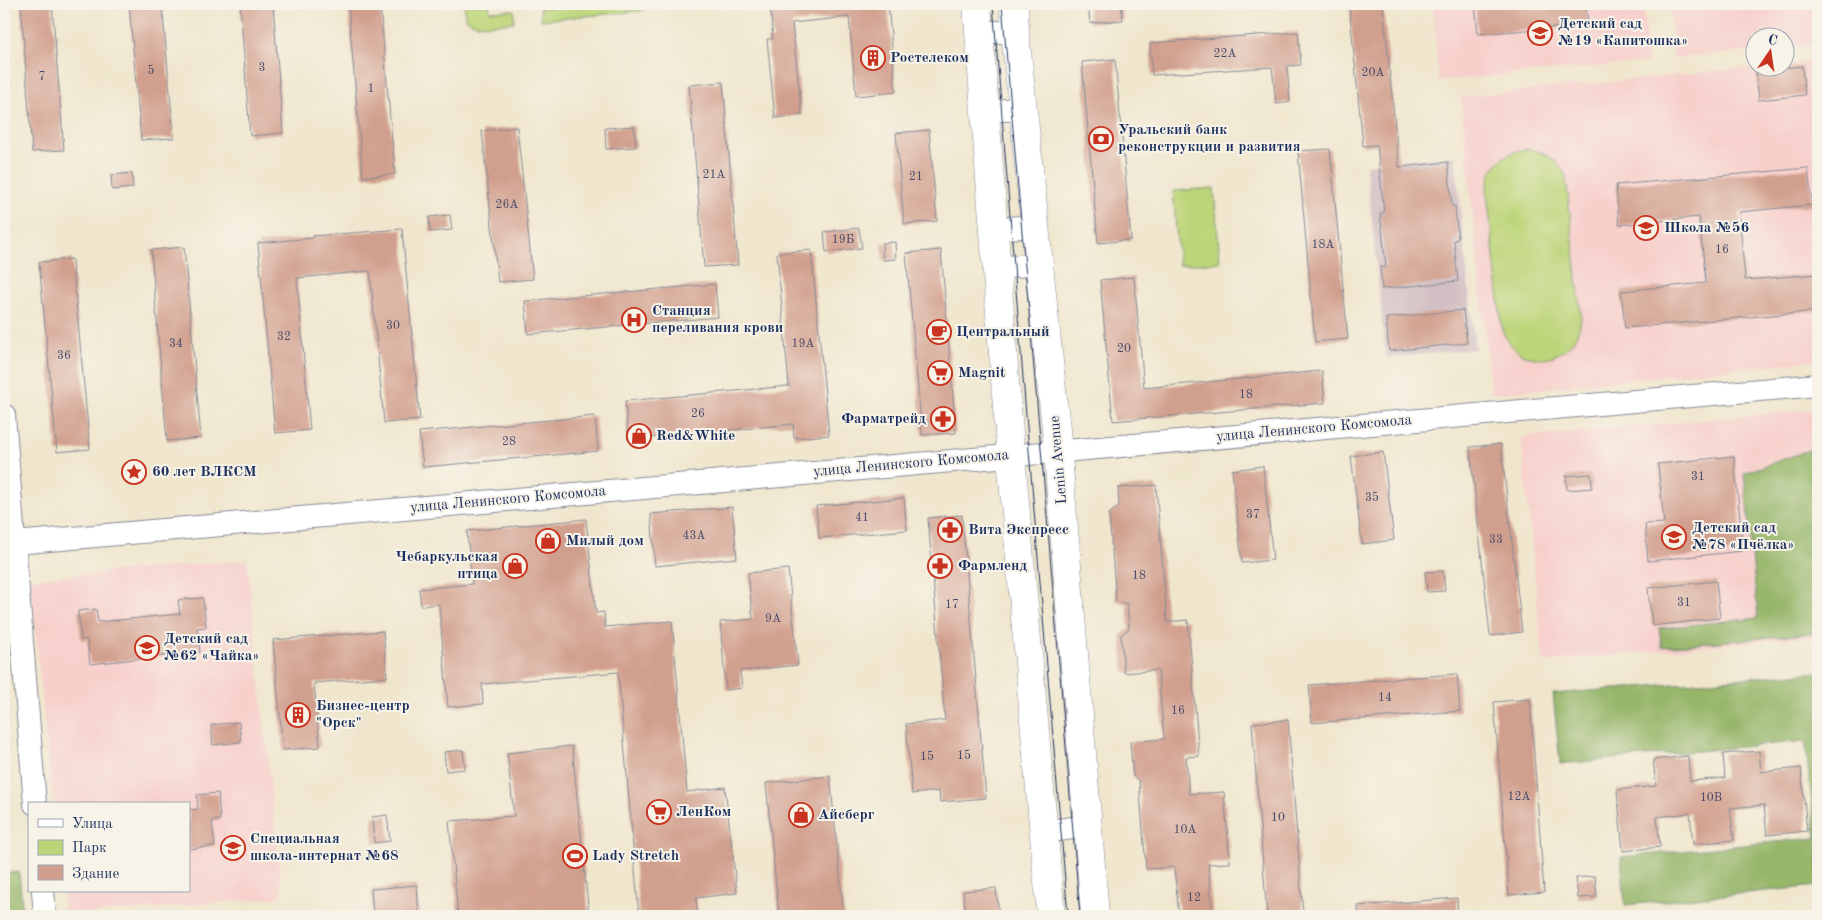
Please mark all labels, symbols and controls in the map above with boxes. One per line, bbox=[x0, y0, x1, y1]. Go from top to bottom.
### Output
place label: Детский сад №19 «Капитошка» bbox=[1558, 17, 1688, 49]
school or university icon: Детский сад №19 «Капитошка» bbox=[1527, 20, 1553, 46]
north arrow bbox=[1744, 28, 1794, 78]
text: С bbox=[1767, 32, 1779, 48]
building icon: Ростелеком bbox=[860, 45, 886, 71]
house number: 22А bbox=[1213, 48, 1237, 60]
place label: Ростелеком bbox=[890, 51, 969, 66]
house number: 3 bbox=[259, 62, 265, 74]
house number: 5 bbox=[148, 64, 155, 77]
house number: 20А bbox=[1361, 67, 1385, 79]
house number: 7 bbox=[39, 71, 45, 83]
house number: 1 bbox=[368, 83, 374, 95]
place label: Уральский банк реконструкции и развития bbox=[1118, 123, 1301, 155]
bank icon: Уральский банк реконструкции и развития bbox=[1088, 126, 1114, 152]
house number: 21А bbox=[702, 169, 726, 181]
house number: 21 bbox=[909, 171, 923, 183]
house number: 26А bbox=[495, 199, 519, 211]
school or university icon: Школа №56 bbox=[1633, 215, 1659, 241]
place label: Школа №56 bbox=[1664, 221, 1749, 236]
house number: 19Б bbox=[832, 234, 854, 246]
house number: 18А bbox=[1311, 239, 1335, 251]
house number: 16 bbox=[1715, 244, 1729, 256]
place label: Станция переливания крови bbox=[652, 304, 783, 336]
hospital icon: Станция переливания крови bbox=[621, 307, 647, 333]
cafe icon: Центральный bbox=[926, 319, 952, 345]
house number: 30 bbox=[386, 320, 400, 332]
place label: Центральный bbox=[956, 325, 1049, 340]
house number: 32 bbox=[277, 331, 291, 343]
house number: 34 bbox=[169, 338, 183, 350]
house number: 19А bbox=[791, 338, 815, 350]
house number: 20 bbox=[1117, 343, 1131, 355]
house number: 36 bbox=[57, 350, 71, 362]
supermarket icon: Magnit bbox=[927, 360, 953, 386]
place label: Magnit bbox=[958, 366, 1006, 381]
house number: 18 bbox=[1239, 389, 1253, 401]
pharmacy icon: Фарматрейд bbox=[930, 406, 956, 432]
house number: 26 bbox=[691, 408, 705, 420]
place label: Фарматрейд bbox=[841, 412, 926, 427]
street label: улица Ленинского Комсомола bbox=[1215, 413, 1413, 445]
street label: Lenin Avenue bbox=[1048, 415, 1070, 505]
shop icon: Red&White bbox=[626, 423, 652, 449]
place label: Red&White bbox=[656, 429, 735, 444]
house number: 28 bbox=[502, 436, 516, 448]
street label: улица Ленинского Комсомола bbox=[812, 448, 1010, 480]
place icon: 60 лет ВЛКСМ bbox=[121, 459, 147, 485]
place label: 60 лет ВЛКСМ bbox=[152, 465, 257, 480]
house number: 31 bbox=[1691, 471, 1705, 483]
street label: улица Ленинского Комсомола bbox=[409, 484, 607, 516]
house number: 35 bbox=[1365, 491, 1379, 504]
house number: 37 bbox=[1246, 509, 1260, 521]
house number: 41 bbox=[855, 512, 869, 524]
pharmacy icon: Вита Экспресс bbox=[937, 517, 963, 543]
place label: Детский сад №78 «Пчёлка» bbox=[1692, 521, 1794, 553]
place label: Вита Экспресс bbox=[968, 523, 1069, 538]
school or university icon: Детский сад №78 «Пчёлка» bbox=[1661, 524, 1687, 550]
shop icon: Милый дом bbox=[535, 528, 561, 554]
house number: 43А bbox=[682, 530, 706, 542]
place label: Милый дом bbox=[566, 534, 644, 549]
house number: 33 bbox=[1489, 534, 1503, 546]
place label: Чебаркульская птица bbox=[395, 550, 498, 582]
shop icon: Чебаркульская птица bbox=[502, 553, 528, 579]
pharmacy icon: Фармленд bbox=[927, 553, 953, 579]
place label: Фармленд bbox=[958, 559, 1028, 574]
house number: 18 bbox=[1132, 570, 1146, 582]
house number: 31 bbox=[1677, 597, 1691, 609]
house number: 17 bbox=[945, 599, 959, 611]
house number: 9А bbox=[765, 613, 781, 625]
place label: Детский сад №62 «Чайка» bbox=[164, 632, 260, 664]
school or university icon: Детский сад №62 «Чайка» bbox=[134, 635, 160, 661]
house number: 14 bbox=[1378, 692, 1392, 704]
place label: Бизнес-центр "Орск" bbox=[316, 699, 410, 731]
building icon: Бизнес-центр "Орск" bbox=[285, 702, 311, 728]
house number: 16 bbox=[1171, 705, 1185, 717]
house number: 15 bbox=[957, 749, 971, 762]
house number: 15 bbox=[920, 750, 934, 763]
house number: 12А bbox=[1507, 791, 1531, 803]
house number: 10В bbox=[1700, 792, 1722, 804]
supermarket icon: ЛенКом bbox=[646, 799, 672, 825]
legend bbox=[28, 802, 190, 892]
shop icon: Айсберг bbox=[788, 802, 814, 828]
place label: ЛенКом bbox=[676, 805, 732, 820]
place label: Айсберг bbox=[818, 808, 875, 823]
house number: 10 bbox=[1271, 812, 1285, 824]
text: Улица bbox=[72, 817, 113, 832]
house number: 10А bbox=[1173, 824, 1197, 836]
place label: Специальная школа-интернат №68 bbox=[250, 832, 399, 864]
school or university icon: Специальная школа-интернат №68 bbox=[220, 835, 246, 861]
text: Парк bbox=[72, 841, 107, 856]
sports icon: Lady Stretch bbox=[562, 843, 588, 869]
place label: Lady Stretch bbox=[592, 849, 679, 864]
text: Здание bbox=[72, 867, 119, 882]
house number: 12 bbox=[1187, 892, 1201, 904]

